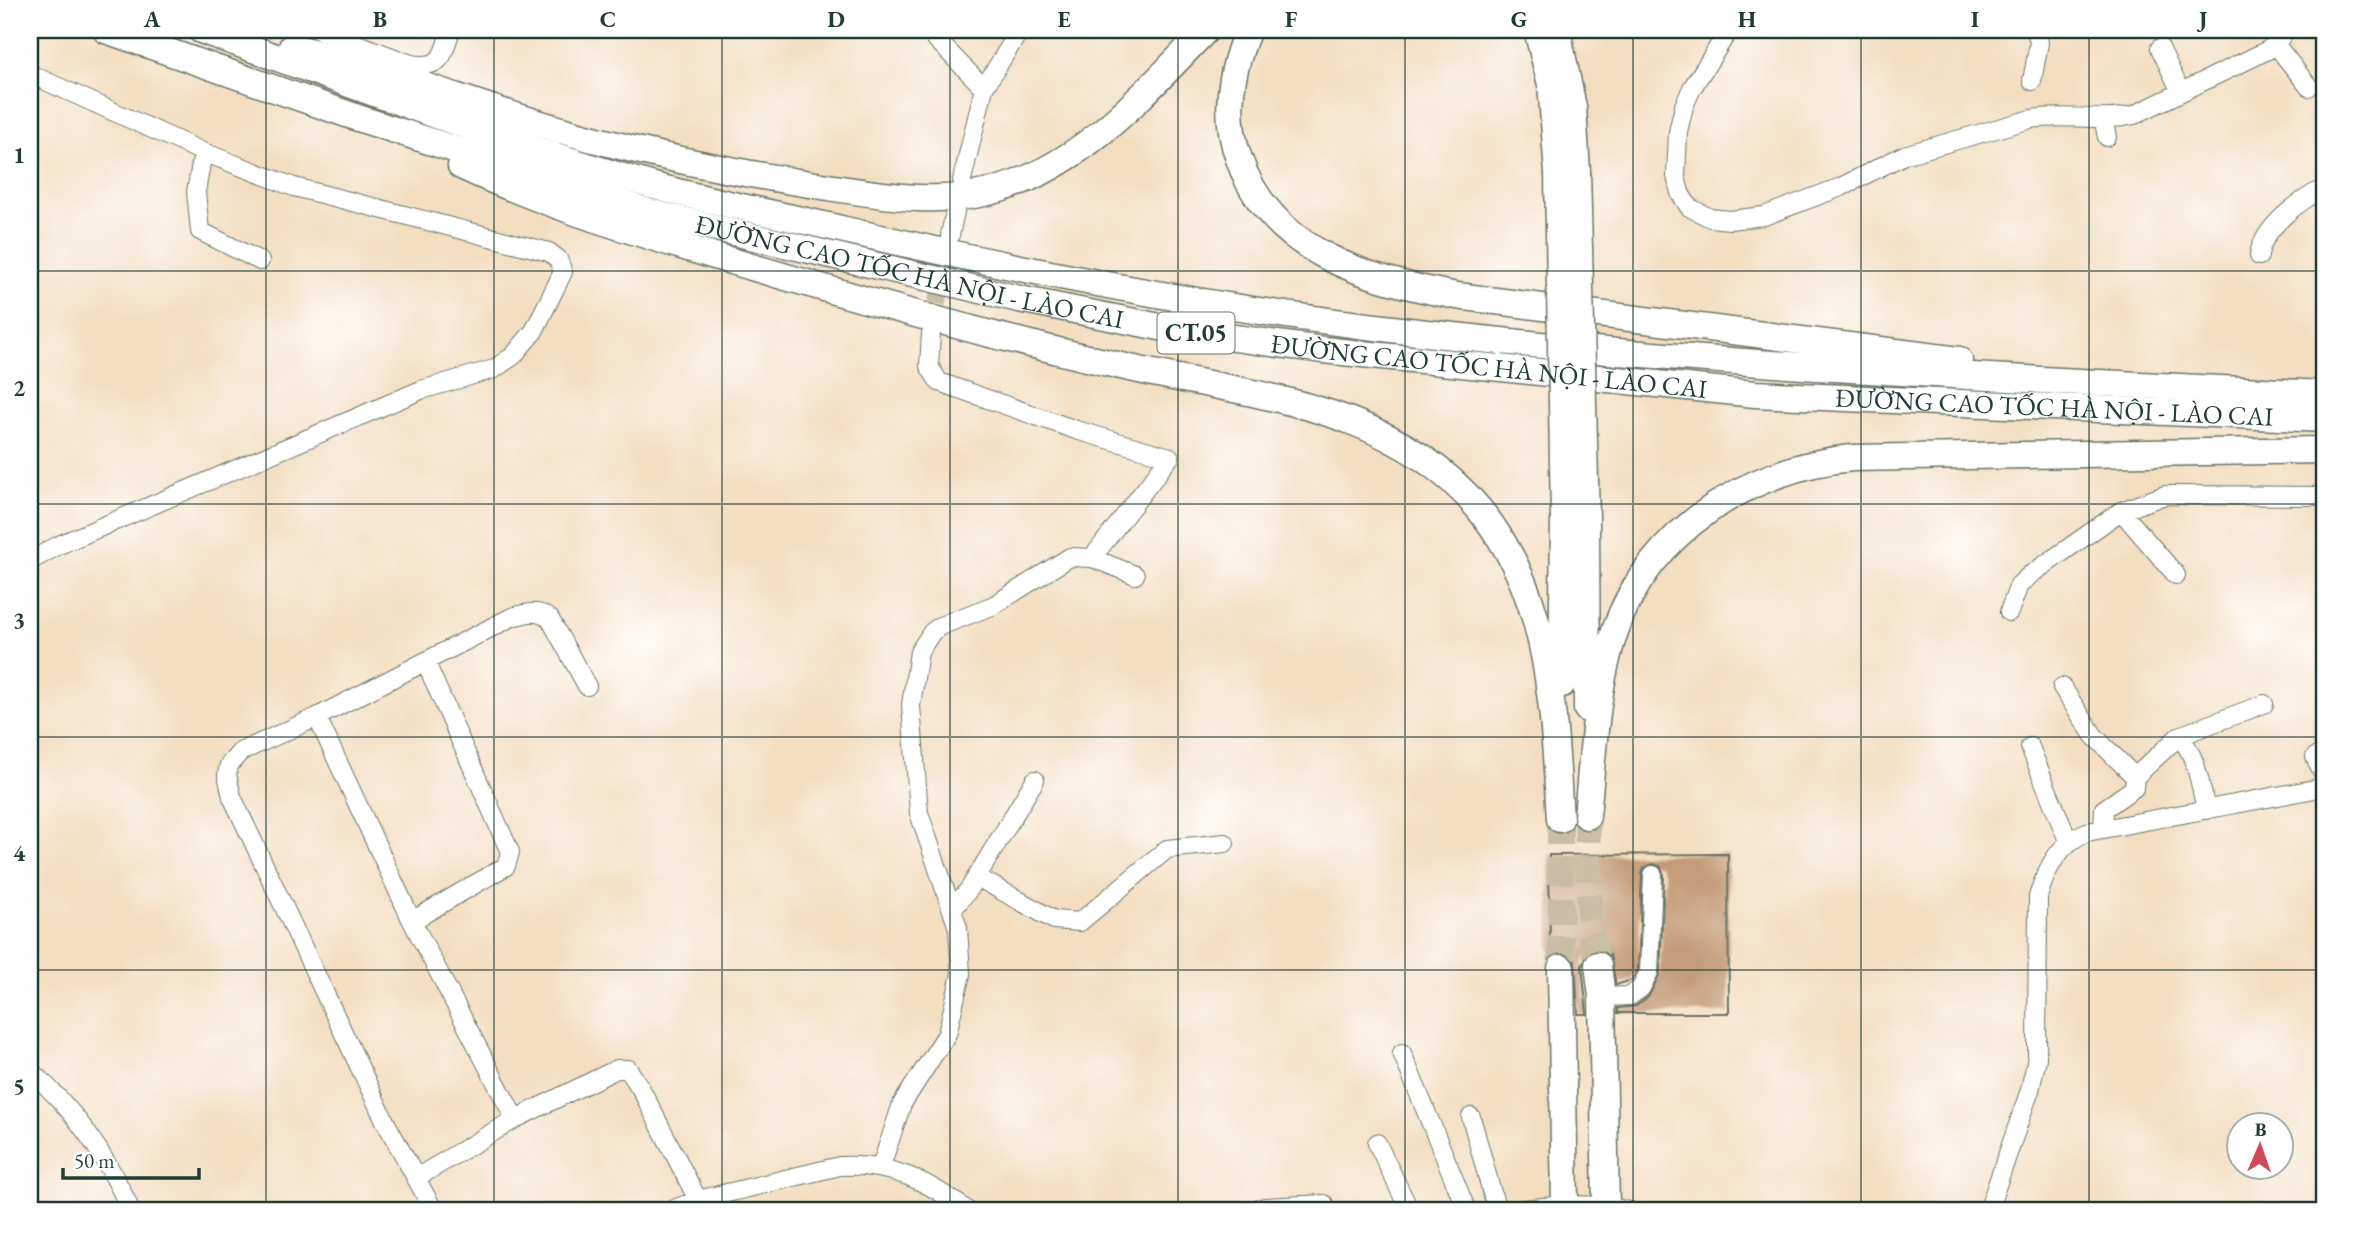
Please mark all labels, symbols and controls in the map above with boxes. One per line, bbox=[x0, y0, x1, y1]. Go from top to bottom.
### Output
text: A bbox=[143, 4, 161, 34]
text: B bbox=[373, 4, 387, 34]
text: C bbox=[600, 4, 616, 34]
text: D bbox=[827, 4, 845, 34]
text: E bbox=[1057, 4, 1071, 34]
text: F bbox=[1285, 4, 1298, 34]
text: G bbox=[1511, 4, 1527, 34]
text: H bbox=[1738, 4, 1756, 34]
text: I bbox=[1971, 4, 1979, 34]
text: J bbox=[2197, 4, 2208, 34]
text: 1 bbox=[13, 140, 25, 170]
street label: ĐƯỜNG CAO TỐC HÀ NỘI - LÀO CAI bbox=[692, 207, 1127, 336]
road number: CT.05 bbox=[1158, 312, 1234, 354]
street label: ĐƯỜNG CAO TỐC HÀ NỘI - LÀO CAI bbox=[1269, 326, 1709, 406]
text: 2 bbox=[13, 373, 25, 403]
street label: ĐƯỜNG CAO TỐC HÀ NỘI - LÀO CAI bbox=[1835, 381, 2274, 434]
text: 3 bbox=[13, 605, 25, 635]
text: 4 bbox=[13, 838, 26, 868]
text: 5 bbox=[13, 1071, 25, 1101]
north arrow bbox=[2226, 1112, 2296, 1182]
text: B bbox=[2254, 1117, 2267, 1142]
scale bar bbox=[63, 1136, 200, 1180]
text: 50 m bbox=[74, 1147, 115, 1174]

